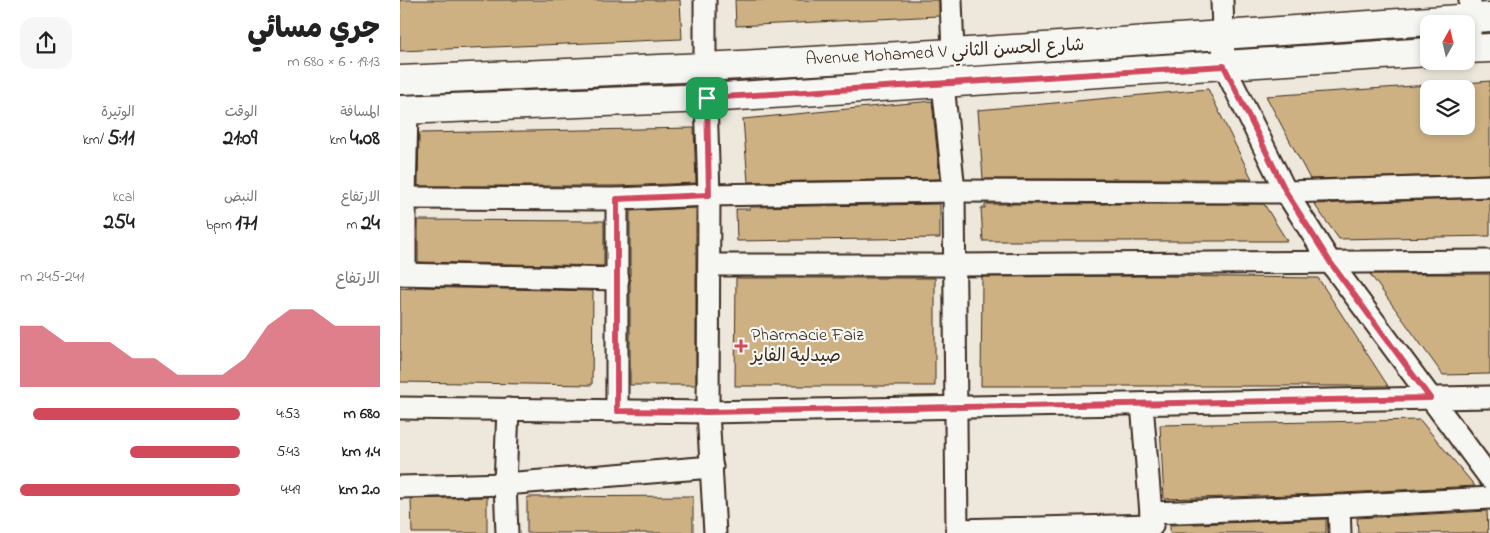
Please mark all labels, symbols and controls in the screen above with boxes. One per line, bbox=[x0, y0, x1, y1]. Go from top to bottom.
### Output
text: جري مسائي bbox=[247, 10, 380, 51]
north arrow bbox=[1420, 15, 1475, 70]
map controls bbox=[1420, 15, 1475, 135]
button: share bbox=[20, 17, 72, 69]
street label: Avenue Mohamed V شارع الحسن الثاني bbox=[805, 33, 1085, 74]
text: 19:13 · 6 × 680 m bbox=[287, 50, 380, 74]
pin bbox=[686, 77, 728, 119]
button: layers bbox=[1420, 80, 1475, 135]
icon: arrive bbox=[693, 84, 721, 112]
text: الوتيرة bbox=[101, 102, 135, 123]
text: الوقت bbox=[225, 102, 257, 123]
text: المسافة bbox=[340, 102, 380, 123]
text: 5:11 bbox=[108, 124, 135, 154]
text: 21:09 bbox=[223, 124, 257, 154]
text: 4.08 bbox=[350, 124, 380, 154]
text: /km bbox=[83, 130, 108, 151]
text: km bbox=[330, 130, 350, 151]
text: kcal bbox=[112, 187, 135, 208]
text: النبض bbox=[224, 187, 257, 208]
text: الارتفاع bbox=[341, 187, 380, 208]
text: 254 bbox=[104, 208, 135, 238]
text: 171 bbox=[235, 209, 257, 239]
text: 24 bbox=[361, 209, 380, 239]
text: bpm bbox=[206, 215, 235, 236]
text: m bbox=[347, 215, 361, 236]
text: 241–245 m bbox=[20, 265, 84, 289]
text: الارتفاع bbox=[335, 267, 380, 291]
place label: Pharmacie Faiz صيدلية الفايز bbox=[749, 323, 864, 370]
marker: Pharmacie Faiz صيدلية الفايز bbox=[735, 340, 747, 352]
text: 4:53 bbox=[276, 402, 300, 426]
text: 680 m bbox=[344, 402, 380, 426]
text: 5:43 bbox=[276, 440, 300, 464]
text: 1.4 km bbox=[342, 440, 380, 464]
text: 4:49 bbox=[281, 478, 300, 502]
text: 2.0 km bbox=[338, 478, 380, 502]

